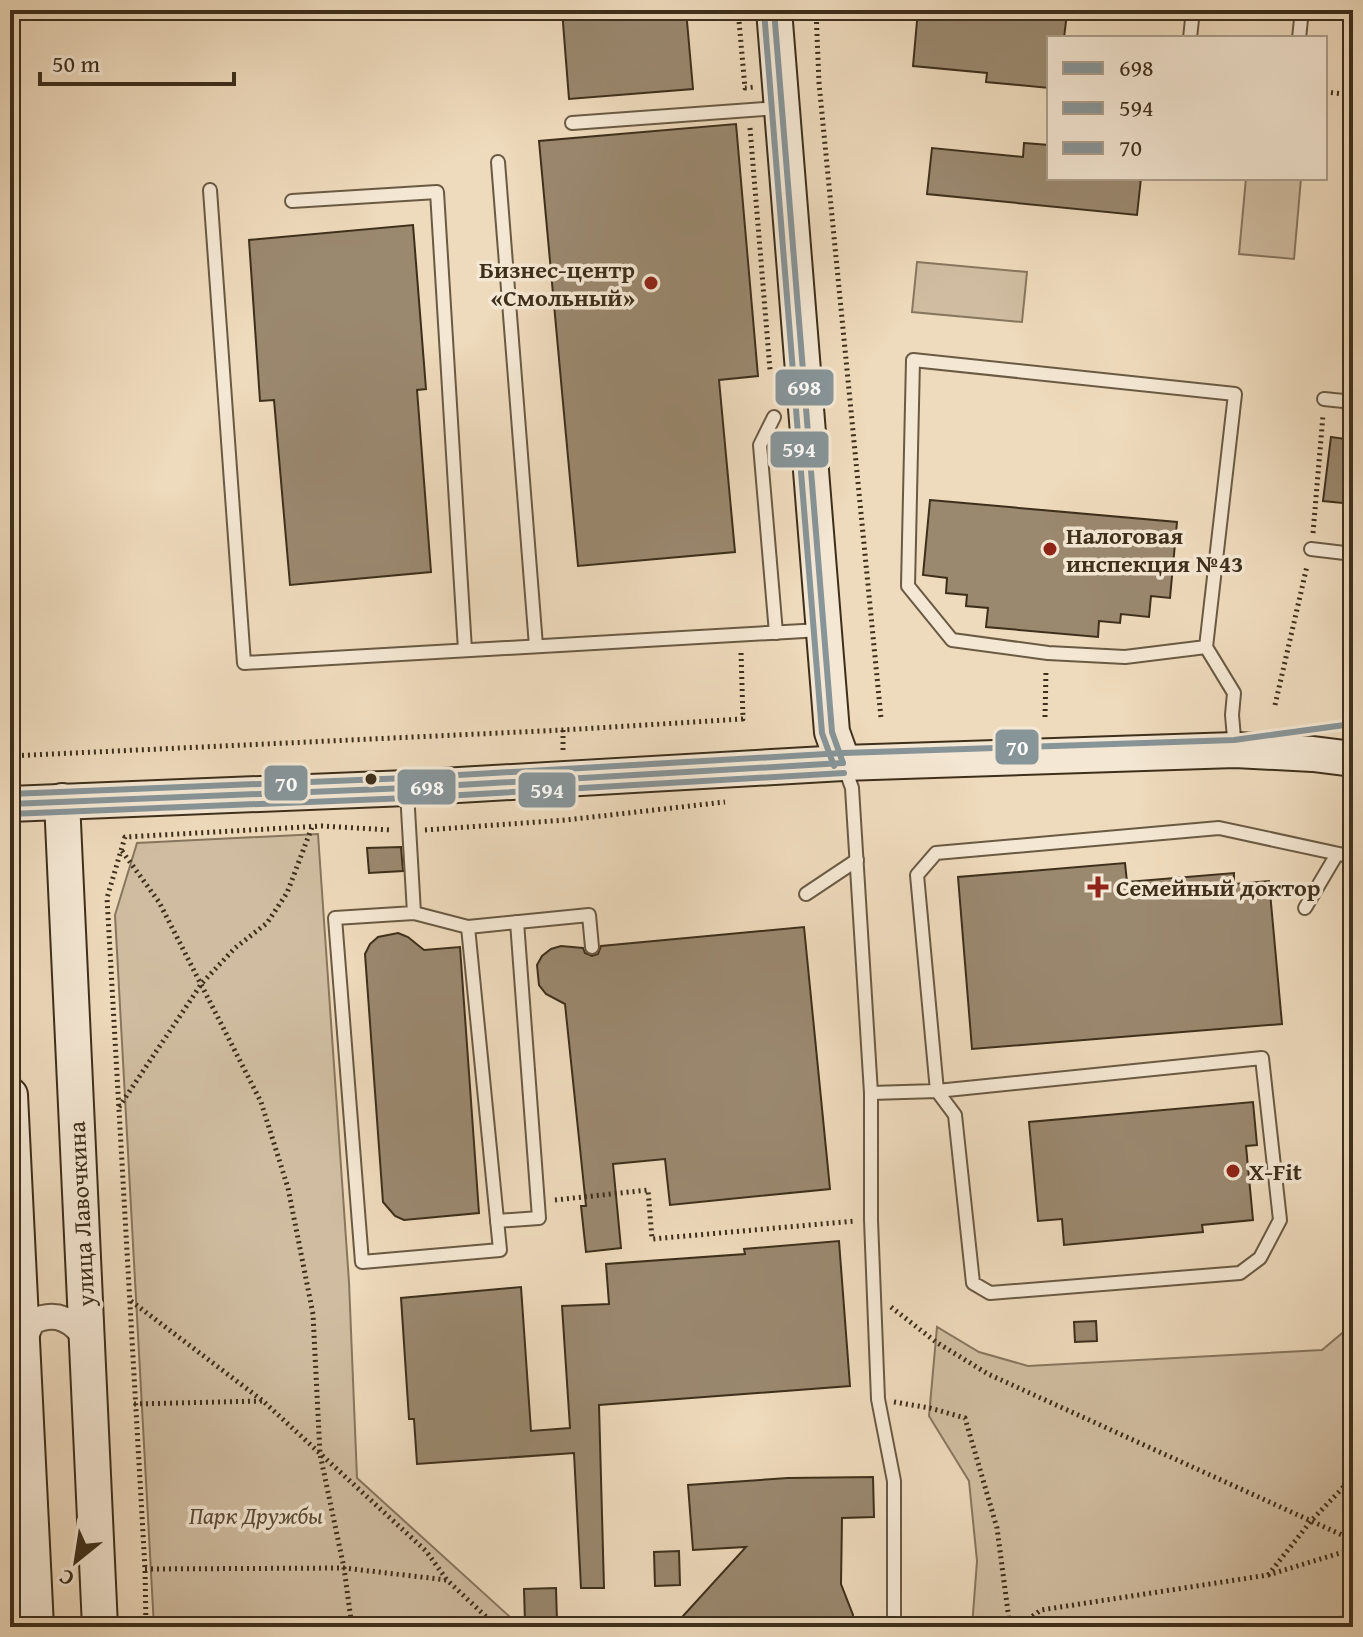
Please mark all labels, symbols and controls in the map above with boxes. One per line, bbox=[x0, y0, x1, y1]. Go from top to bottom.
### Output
scale bar bbox=[40, 36, 234, 86]
legend bbox=[1047, 36, 1327, 180]
text: 50 m bbox=[52, 46, 100, 81]
text: 698 bbox=[1119, 50, 1154, 85]
text: 594 bbox=[1119, 90, 1154, 125]
text: 70 bbox=[1119, 130, 1142, 165]
place label: Бизнес-центр «Смольный» bbox=[479, 252, 635, 315]
marker: Бизнес-центр «Смольный» bbox=[642, 274, 660, 292]
line badge: 698 bbox=[774, 368, 835, 407]
text: 698 bbox=[787, 371, 821, 403]
line badge: 594 bbox=[769, 430, 830, 469]
text: 594 bbox=[782, 433, 816, 465]
place label: Налоговая инспекция №43 bbox=[1066, 518, 1244, 581]
marker: Налоговая инспекция №43 bbox=[1041, 540, 1059, 558]
line badge: 70 bbox=[994, 728, 1040, 766]
text: 70 bbox=[1006, 731, 1028, 763]
line badge: 70 bbox=[263, 764, 309, 802]
text: 70 bbox=[275, 767, 297, 799]
line badge: 698 bbox=[396, 768, 457, 806]
unlabelled marker bbox=[363, 771, 379, 787]
text: 698 bbox=[410, 771, 444, 803]
line badge: 594 bbox=[517, 771, 577, 809]
text: 594 bbox=[530, 774, 564, 806]
place label: Семейный доктор bbox=[1116, 870, 1320, 905]
marker: Семейный доктор bbox=[1087, 876, 1109, 898]
street label: улица Лавочкина bbox=[59, 1120, 103, 1309]
place label: X-Fit bbox=[1249, 1154, 1302, 1189]
marker: X-Fit bbox=[1224, 1162, 1242, 1180]
park label: Парк Дружбы bbox=[189, 1498, 323, 1533]
north arrow bbox=[36, 1521, 116, 1601]
text: С bbox=[53, 1561, 79, 1595]

